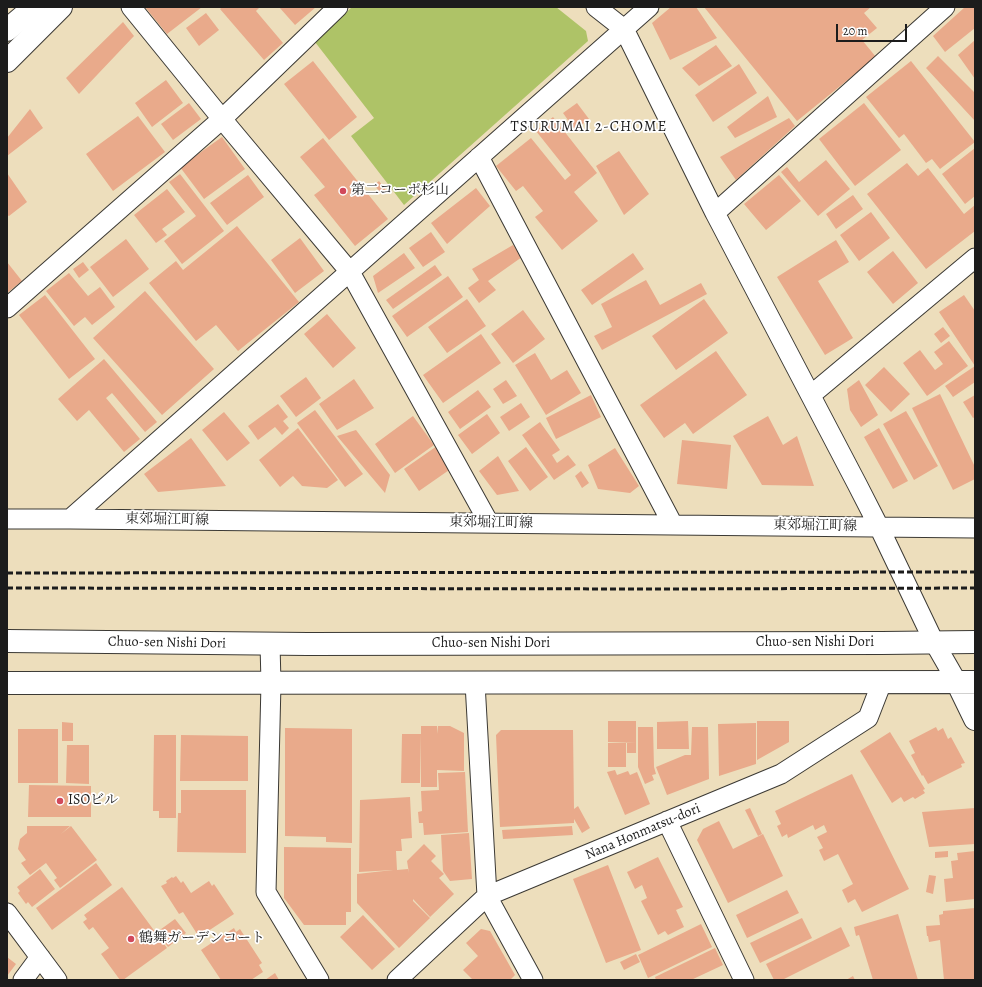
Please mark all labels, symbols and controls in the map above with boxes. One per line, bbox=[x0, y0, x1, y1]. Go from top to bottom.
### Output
scale bar bbox=[838, 16, 909, 42]
text: 20 m bbox=[843, 23, 867, 39]
district label: TSURUMAI 2-CHOME bbox=[511, 118, 667, 136]
place label: 第二コーポ杉山 bbox=[351, 183, 449, 199]
marker: 第二コーポ杉山 bbox=[338, 186, 348, 196]
street label: 東郊堀江町線 bbox=[125, 511, 209, 529]
street label: 東郊堀江町線 bbox=[449, 514, 533, 532]
street label: 東郊堀江町線 bbox=[773, 517, 857, 535]
street label: Chuo-sen Nishi Dori bbox=[108, 634, 226, 652]
street label: Chuo-sen Nishi Dori bbox=[756, 635, 874, 651]
street label: Chuo-sen Nishi Dori bbox=[432, 636, 550, 652]
place label: ISOビル bbox=[68, 793, 118, 809]
marker: ISOビル bbox=[55, 796, 65, 806]
street label: Nana Honmatsu-dori bbox=[583, 800, 703, 864]
place label: 鶴舞ガーデンコート bbox=[139, 931, 265, 947]
marker: 鶴舞ガーデンコート bbox=[126, 934, 136, 944]

